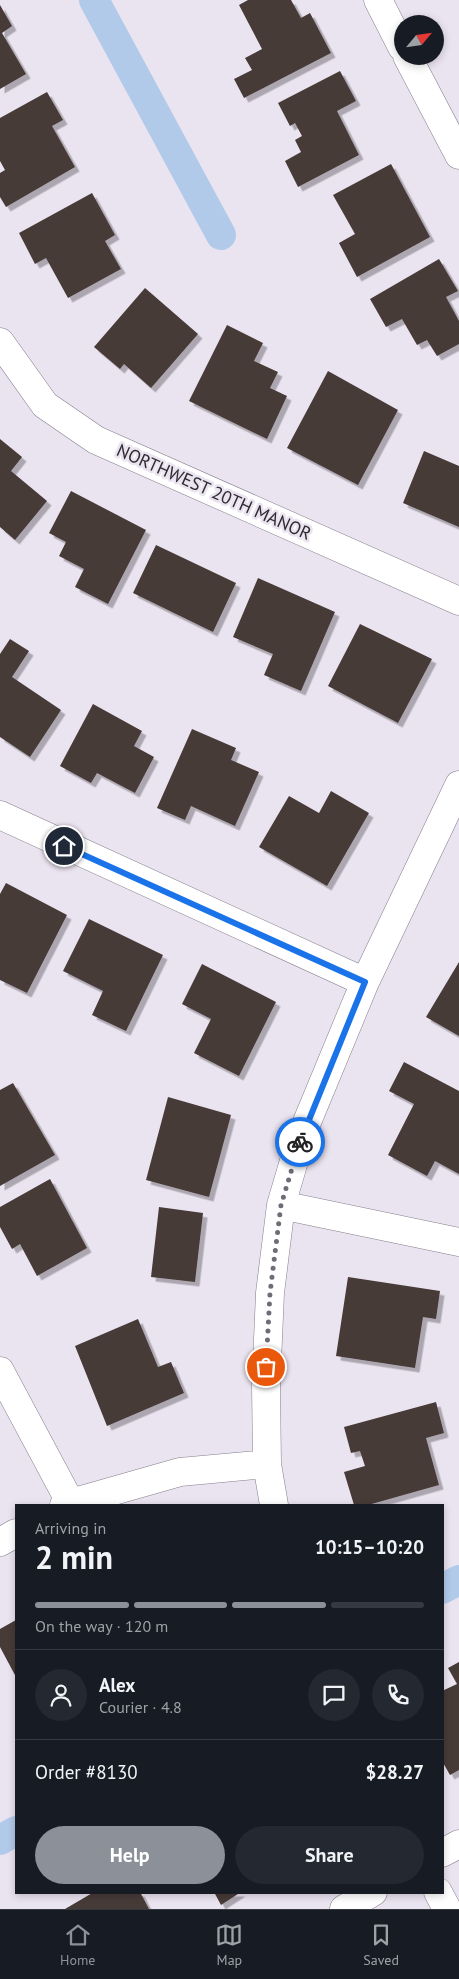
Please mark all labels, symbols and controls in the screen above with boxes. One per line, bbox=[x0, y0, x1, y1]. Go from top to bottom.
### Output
north arrow bbox=[394, 15, 444, 65]
map controls bbox=[394, 15, 444, 65]
street label: NORTHWEST 20TH MANOR bbox=[113, 438, 315, 545]
pin bbox=[43, 825, 85, 867]
icon: home bbox=[50, 832, 78, 860]
courier bbox=[275, 1117, 325, 1167]
icon: bike bbox=[286, 1128, 314, 1156]
pin bbox=[245, 1346, 287, 1388]
icon: bag bbox=[252, 1353, 280, 1381]
text: Arriving in bbox=[35, 1518, 106, 1538]
text: 10:15–10:20 bbox=[315, 1535, 424, 1559]
text: 2 min bbox=[35, 1536, 113, 1578]
text: On the way · 120 m bbox=[35, 1616, 168, 1636]
button: person bbox=[35, 1669, 87, 1721]
button: chat bbox=[308, 1669, 360, 1721]
button: phone bbox=[372, 1669, 424, 1721]
text: Alex bbox=[99, 1673, 135, 1697]
text: Courier · 4.8 bbox=[99, 1697, 182, 1717]
text: Order #8130 bbox=[35, 1760, 138, 1784]
text: $28.27 bbox=[365, 1760, 424, 1784]
button: Help bbox=[35, 1826, 225, 1884]
button: Share bbox=[235, 1826, 424, 1884]
tab: Home bbox=[60, 1921, 95, 1969]
tab: Map bbox=[215, 1921, 243, 1969]
tab: Saved bbox=[363, 1921, 399, 1969]

